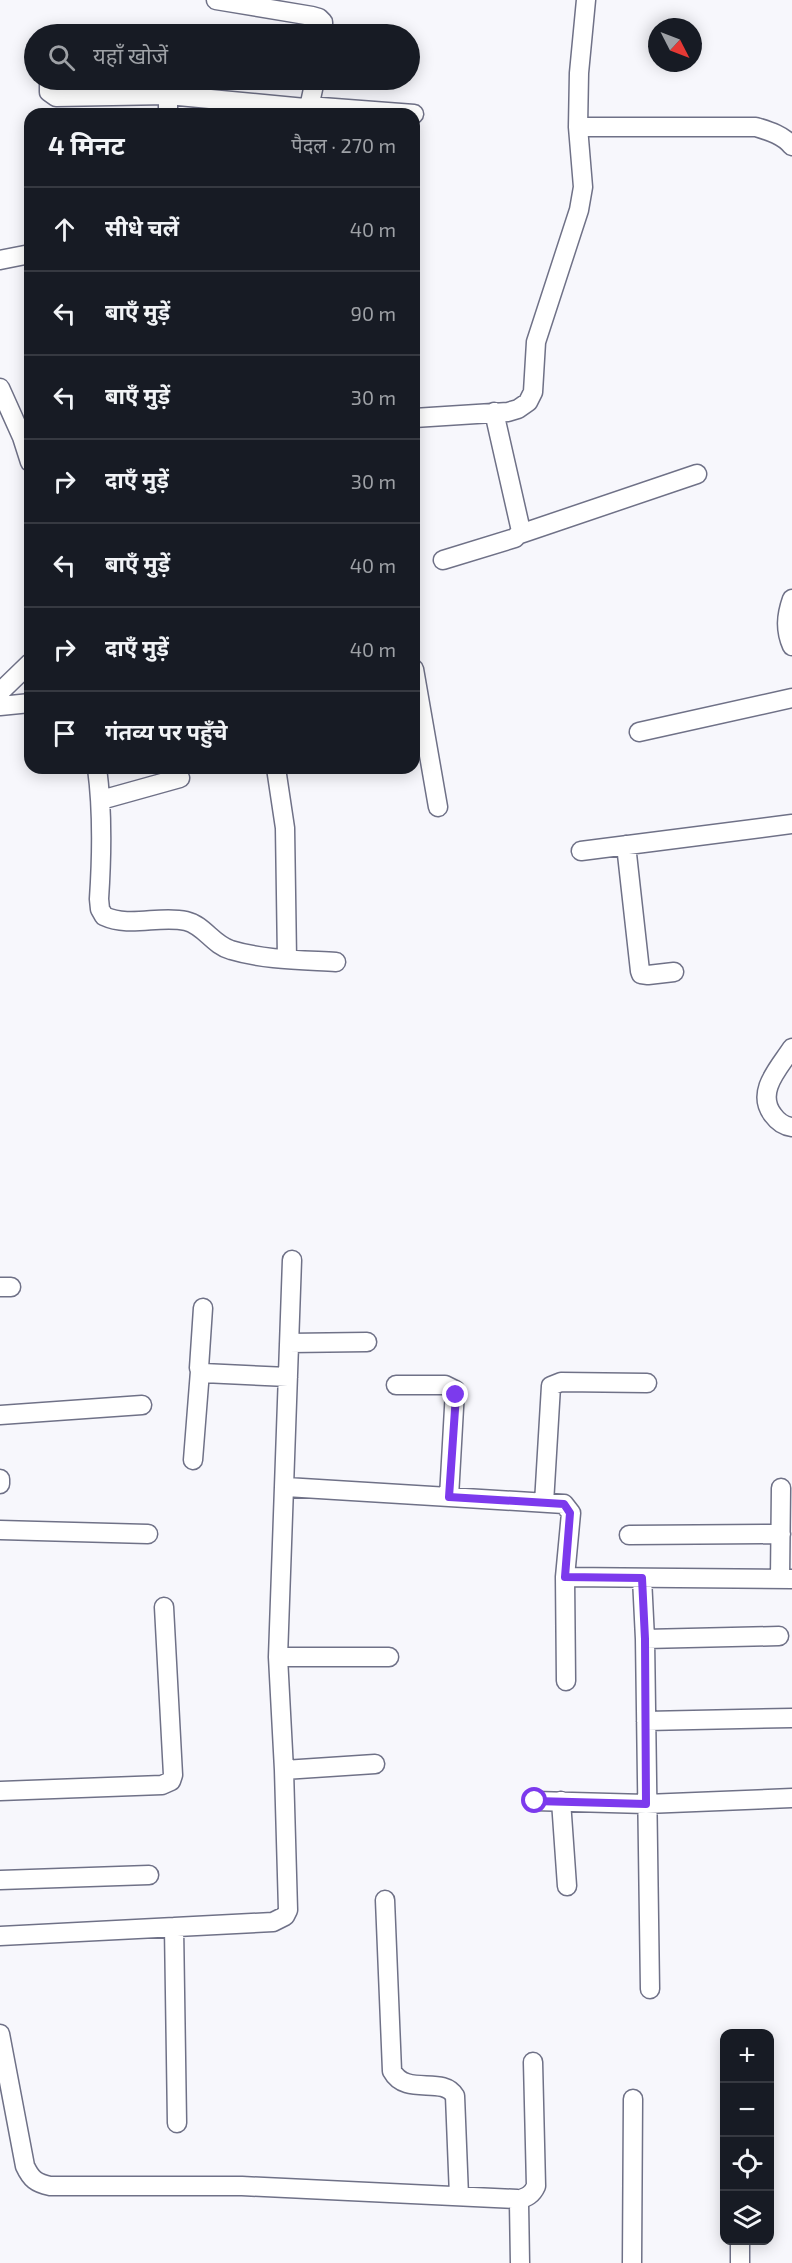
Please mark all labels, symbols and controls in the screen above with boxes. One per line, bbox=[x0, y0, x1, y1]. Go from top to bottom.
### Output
north arrow bbox=[648, 18, 702, 72]
search box bbox=[24, 24, 420, 90]
icon: search bbox=[45, 41, 78, 74]
text: यहाँ खोजें bbox=[93, 42, 168, 68]
text: 4 मिनट bbox=[48, 129, 125, 160]
text: पैदल · 270 m bbox=[291, 133, 396, 157]
icon: ahead bbox=[48, 213, 81, 246]
text: सीधे चलें bbox=[105, 214, 179, 240]
text: 40 m bbox=[350, 217, 396, 241]
icon: left bbox=[48, 297, 81, 330]
text: बाएँ मुड़ें bbox=[105, 298, 170, 324]
text: 90 m bbox=[351, 301, 396, 325]
icon: left bbox=[48, 381, 81, 414]
text: बाएँ मुड़ें bbox=[105, 382, 170, 408]
text: 30 m bbox=[351, 385, 396, 409]
icon: right bbox=[48, 465, 81, 498]
text: दाएँ मुड़ें bbox=[105, 466, 169, 492]
text: 30 m bbox=[351, 469, 396, 493]
icon: left bbox=[48, 549, 81, 582]
text: बाएँ मुड़ें bbox=[105, 550, 170, 576]
text: 40 m bbox=[350, 553, 396, 577]
icon: right bbox=[48, 633, 81, 666]
text: दाएँ मुड़ें bbox=[105, 634, 169, 660]
text: 40 m bbox=[350, 637, 396, 661]
icon: arrive bbox=[48, 717, 81, 750]
text: गंतव्य पर पहुँचे bbox=[105, 718, 228, 744]
route end bbox=[442, 1381, 468, 1407]
route start bbox=[521, 1787, 547, 1813]
map controls bbox=[720, 2029, 774, 2245]
button: + bbox=[720, 2029, 774, 2083]
button: − bbox=[720, 2083, 774, 2137]
button: locate bbox=[720, 2137, 774, 2191]
button: layers bbox=[720, 2191, 774, 2245]

